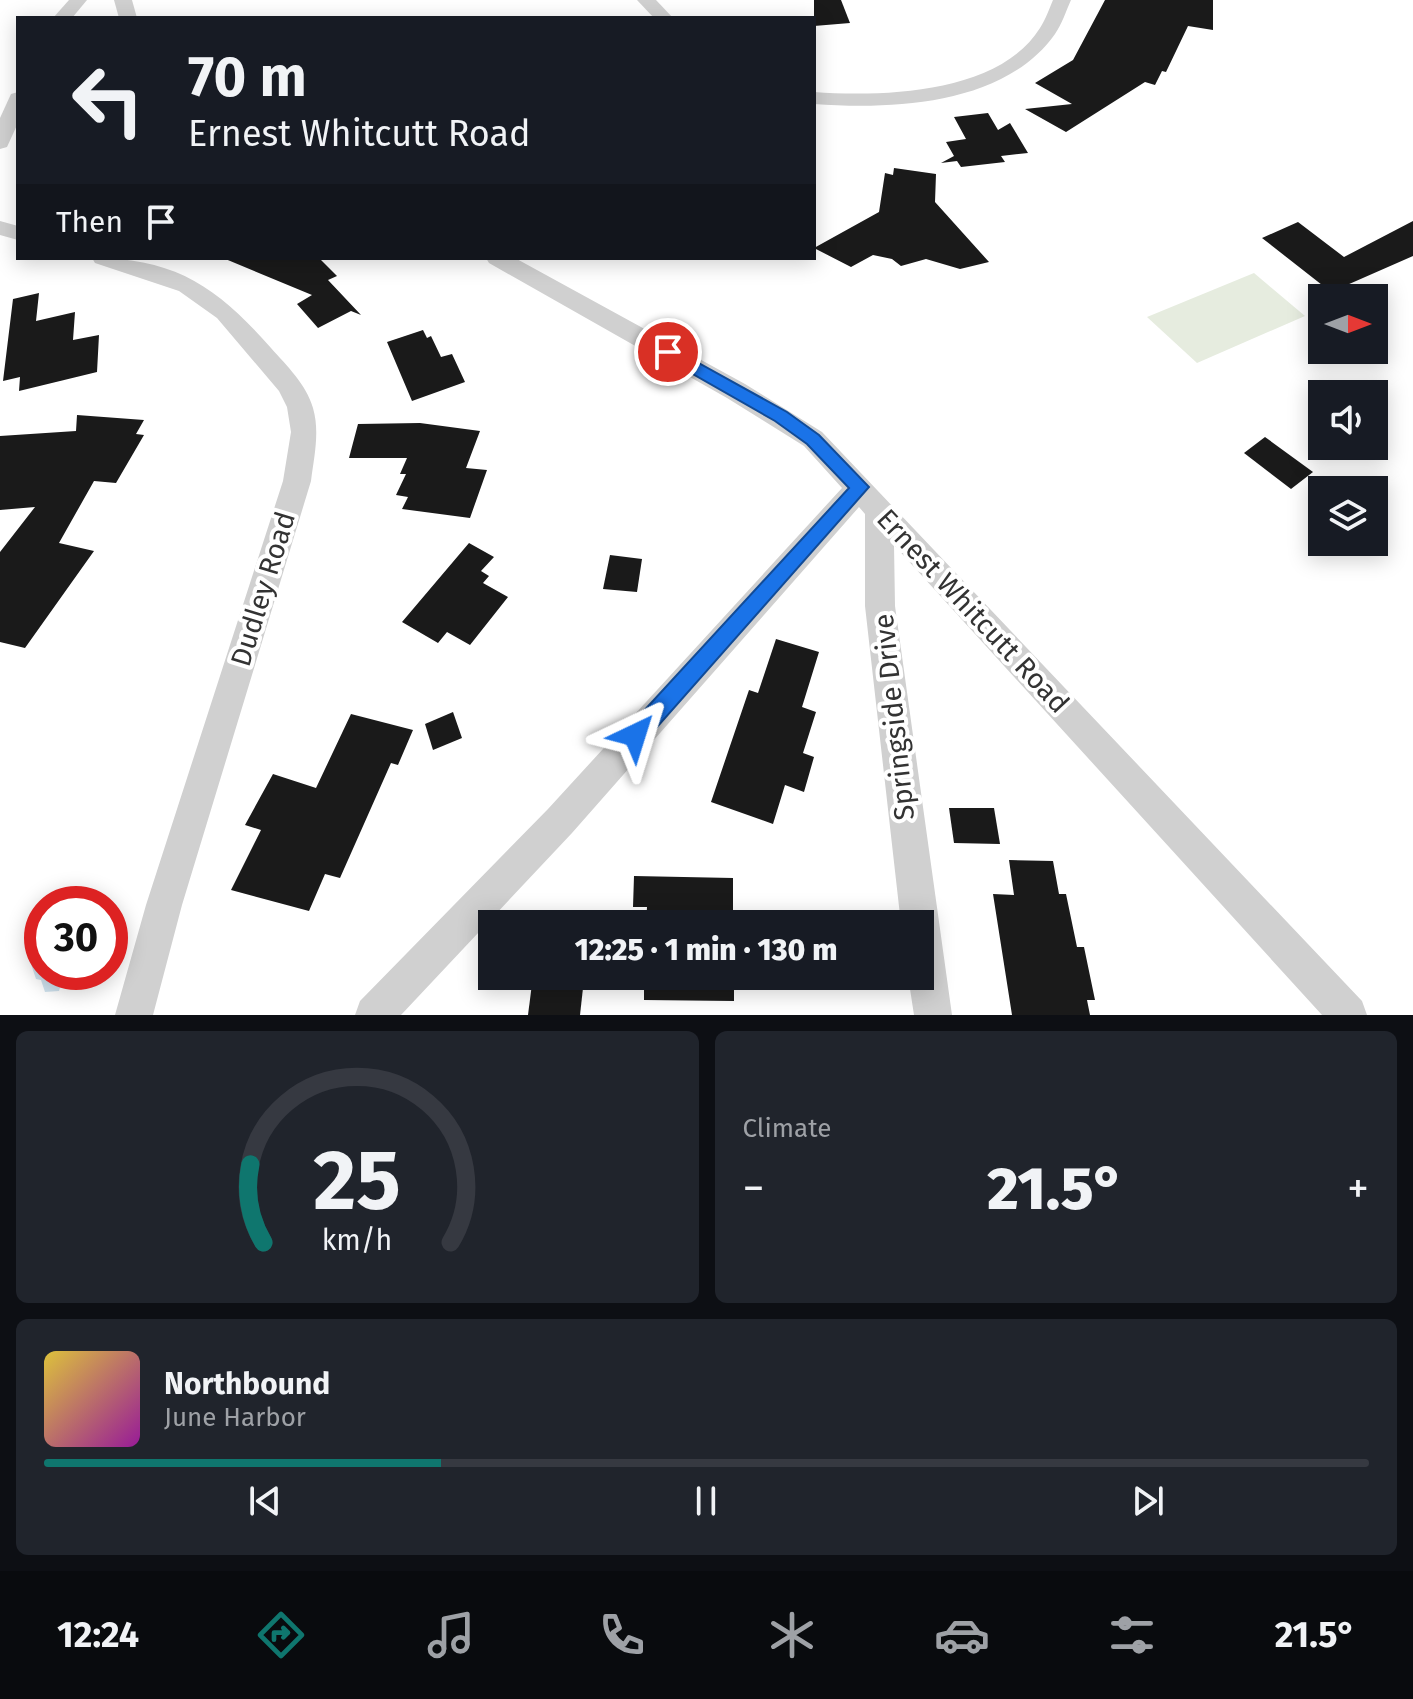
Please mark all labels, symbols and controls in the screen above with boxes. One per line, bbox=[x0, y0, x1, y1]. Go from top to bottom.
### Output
text: 70 m bbox=[188, 44, 307, 111]
icon: left bbox=[56, 48, 160, 152]
text: Ernest Whitcutt Road bbox=[188, 112, 531, 156]
icon: arrive bbox=[139, 200, 183, 244]
text: Then bbox=[56, 204, 123, 240]
north arrow bbox=[1308, 284, 1388, 364]
map controls bbox=[1308, 284, 1388, 556]
pin bbox=[634, 318, 702, 386]
icon: arrive bbox=[646, 330, 690, 374]
button: sound bbox=[1308, 380, 1388, 460]
button: layers bbox=[1308, 476, 1388, 556]
street label: Ernest Whitcutt Road bbox=[870, 502, 1076, 720]
street label: Dudley Road bbox=[224, 508, 302, 670]
street label: Springside Drive bbox=[867, 612, 921, 822]
position arrow bbox=[593, 693, 677, 777]
speed limit sign: 30 bbox=[24, 886, 128, 990]
text: 12:25 · 1 min · 130 m bbox=[575, 932, 837, 968]
text: Climate bbox=[743, 1113, 831, 1144]
text: 25 bbox=[313, 1131, 401, 1231]
text: 21.5° bbox=[987, 1153, 1124, 1225]
text: − bbox=[743, 1162, 765, 1215]
text: + bbox=[1347, 1162, 1369, 1215]
text: km/h bbox=[322, 1223, 393, 1258]
text: Northbound bbox=[164, 1366, 330, 1402]
text: June Harbor bbox=[164, 1402, 306, 1433]
icon: previous bbox=[243, 1479, 287, 1523]
icon: pause bbox=[684, 1479, 728, 1523]
icon: next bbox=[1126, 1479, 1170, 1523]
icon: directions bbox=[253, 1607, 309, 1663]
icon: music bbox=[423, 1607, 479, 1663]
icon: phone bbox=[594, 1607, 650, 1663]
icon: climate bbox=[764, 1607, 820, 1663]
icon: car bbox=[934, 1607, 990, 1663]
icon: filters bbox=[1104, 1607, 1160, 1663]
text: 12:24 bbox=[57, 1613, 139, 1657]
text: 21.5° bbox=[1275, 1613, 1356, 1657]

